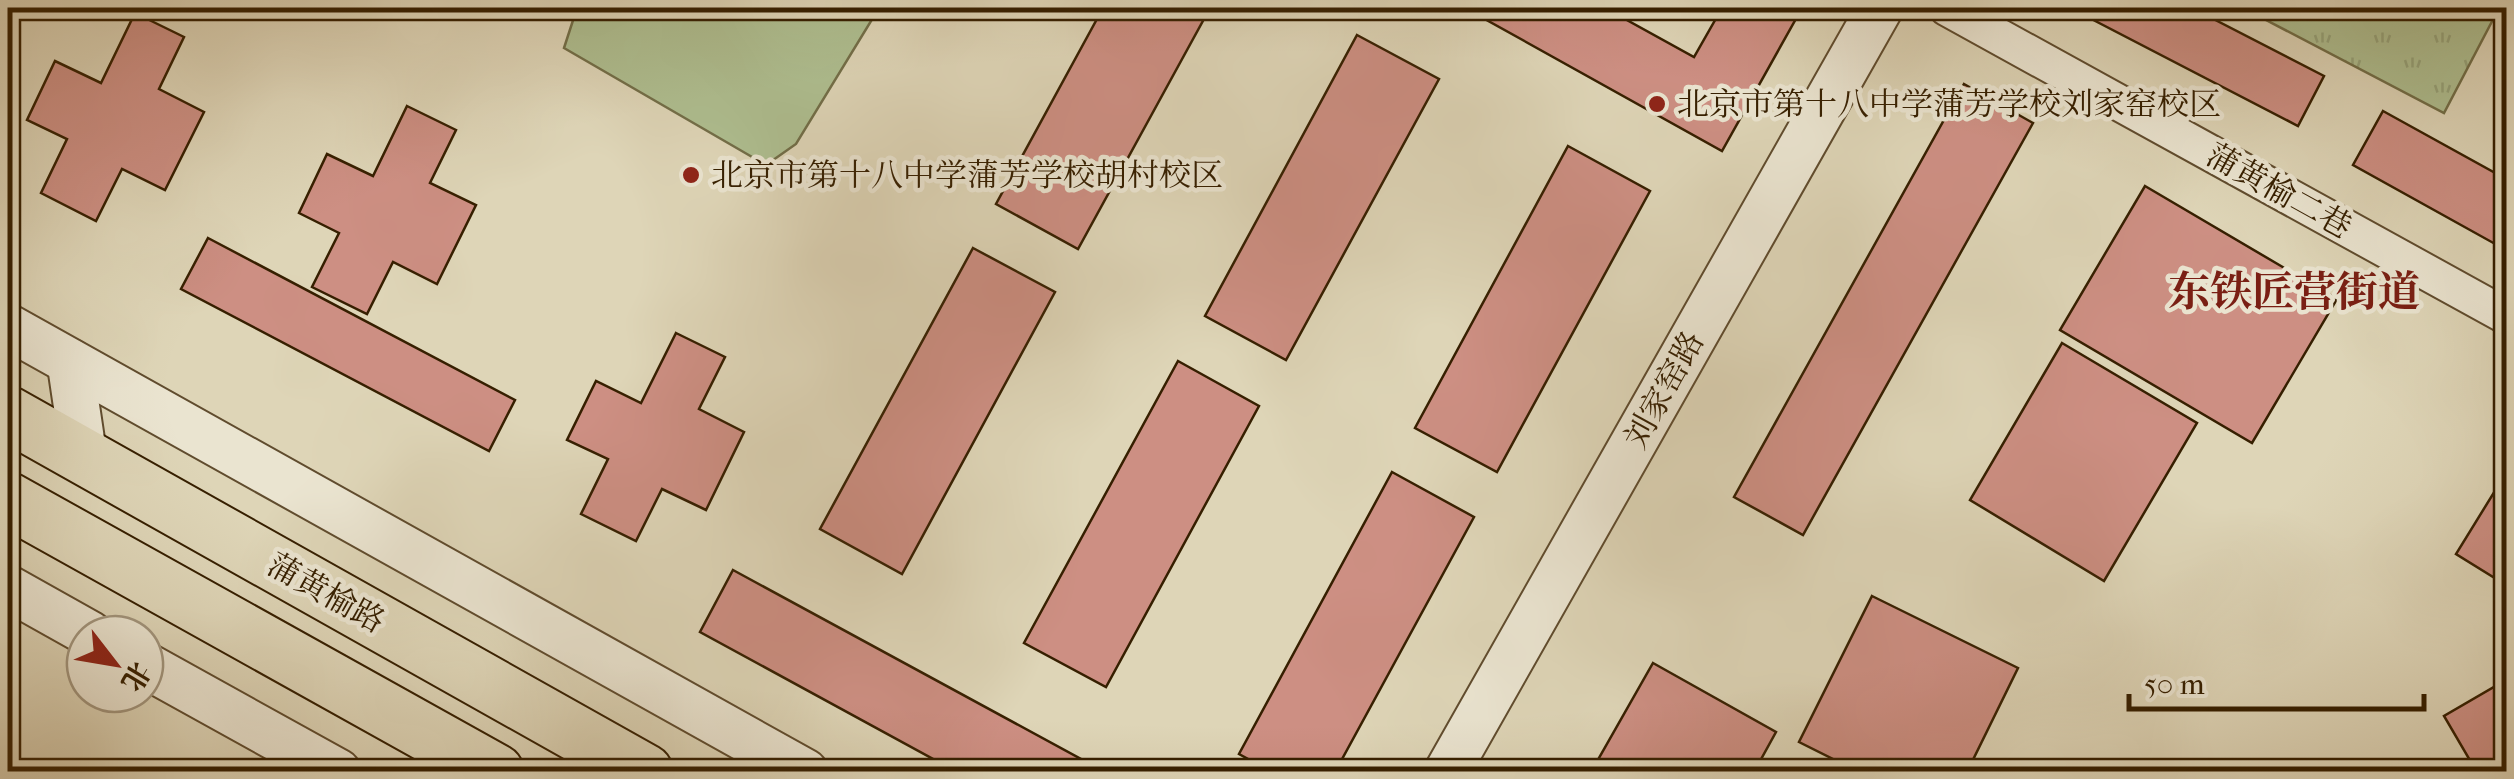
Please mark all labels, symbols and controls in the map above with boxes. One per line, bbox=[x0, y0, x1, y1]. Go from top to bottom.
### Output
place label: 北京市第十八中学蒲芳学校刘家窑校区 bbox=[1677, 86, 2221, 123]
marker: 北京市第十八中学蒲芳学校刘家窑校区 bbox=[1646, 93, 1668, 115]
street label: 蒲黄榆二巷 bbox=[2200, 136, 2358, 246]
place label: 北京市第十八中学蒲芳学校胡村校区 bbox=[711, 157, 1223, 194]
marker: 北京市第十八中学蒲芳学校胡村校区 bbox=[680, 164, 702, 186]
district label: 东铁匠营街道 bbox=[2168, 268, 2420, 317]
street label: 刘家窑路 bbox=[1617, 325, 1711, 455]
street label: 蒲黄榆路 bbox=[261, 546, 391, 640]
north arrow bbox=[65, 614, 165, 714]
scale bar bbox=[2129, 649, 2424, 711]
text: 北 bbox=[115, 656, 157, 697]
text: 50 m bbox=[2144, 667, 2205, 702]

